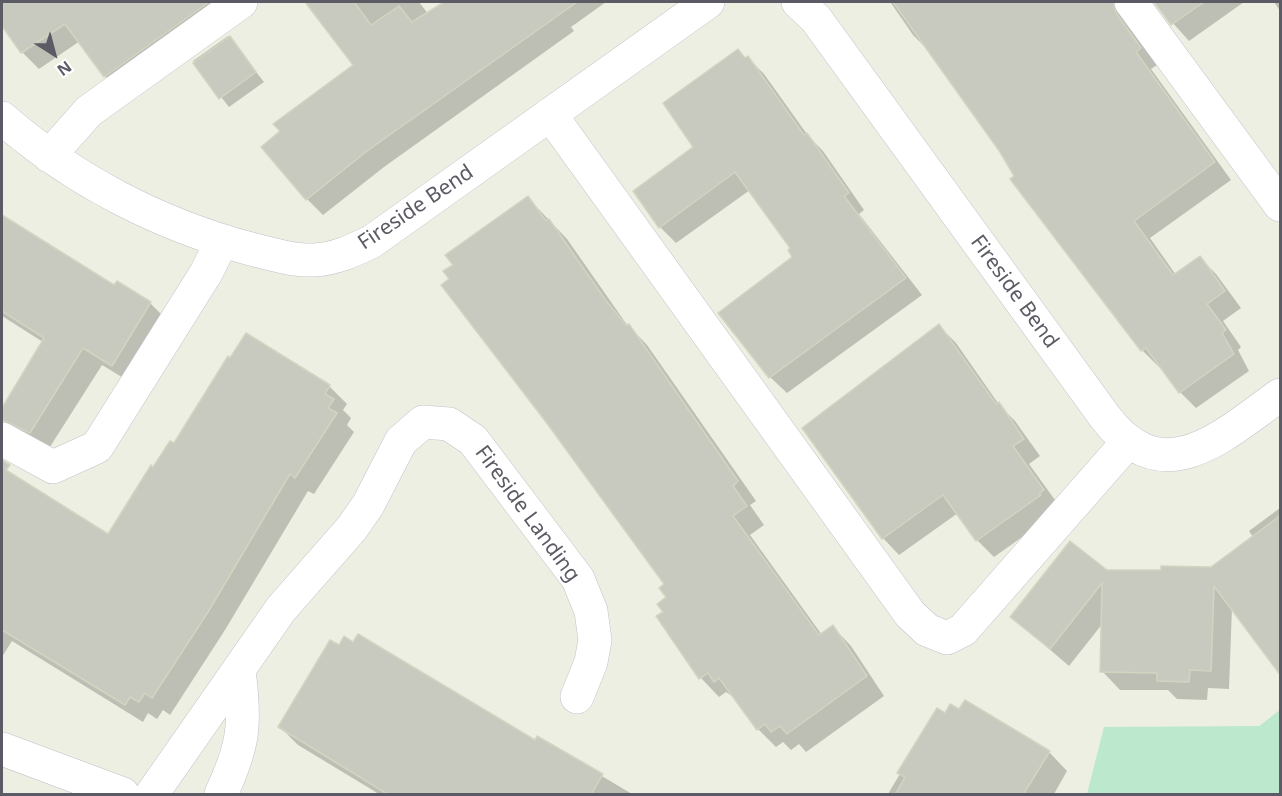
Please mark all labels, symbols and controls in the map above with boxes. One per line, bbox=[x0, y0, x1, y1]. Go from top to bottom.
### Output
north arrow bbox=[24, 24, 84, 84]
text: N bbox=[53, 56, 76, 81]
street label: Fireside Bend bbox=[354, 160, 478, 256]
street label: Fireside Bend bbox=[965, 231, 1063, 353]
street label: Fireside Landing bbox=[469, 441, 585, 587]

